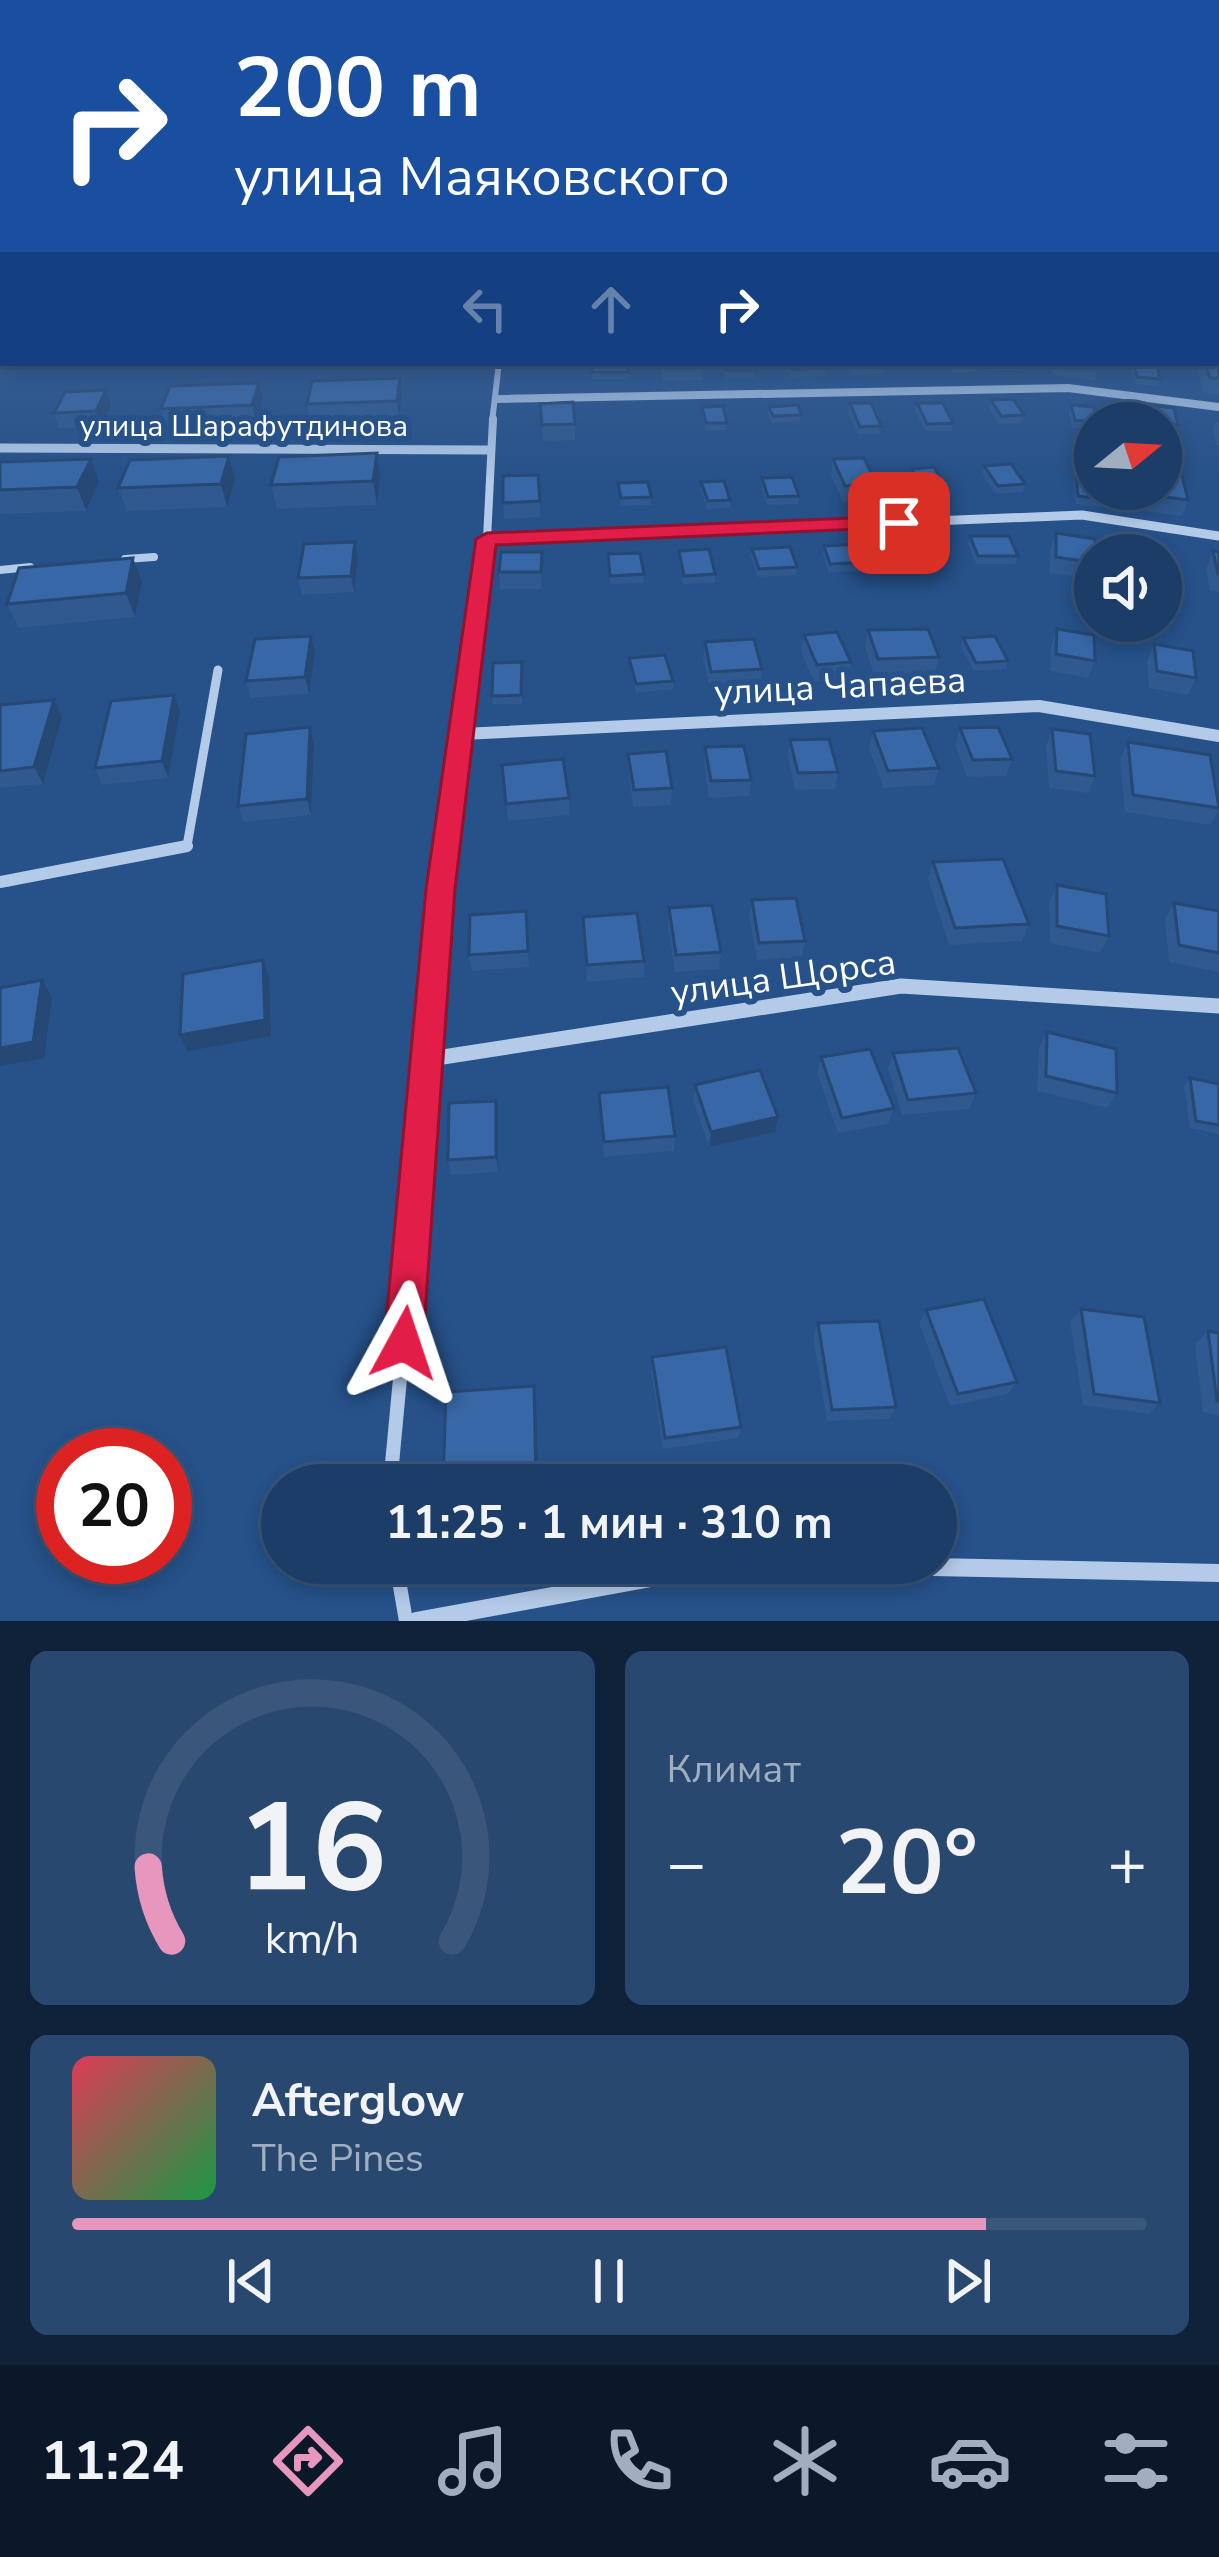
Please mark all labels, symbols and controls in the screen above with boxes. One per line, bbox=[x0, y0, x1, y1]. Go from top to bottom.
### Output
text: 200 m bbox=[234, 31, 482, 146]
icon: right bbox=[36, 48, 192, 204]
text: улица Маяковского bbox=[234, 140, 730, 214]
icon: left bbox=[452, 276, 518, 342]
icon: ahead bbox=[578, 276, 644, 342]
icon: right bbox=[704, 276, 770, 342]
north arrow bbox=[1074, 402, 1182, 510]
map controls bbox=[1074, 402, 1182, 642]
street label: улица Шарафутдинова bbox=[80, 406, 408, 447]
pin bbox=[848, 472, 950, 574]
icon: arrive bbox=[866, 490, 932, 556]
button: sound bbox=[1074, 534, 1182, 642]
street label: улица Чапаева bbox=[713, 655, 967, 718]
street label: улица Щорса bbox=[667, 937, 899, 1018]
position arrow bbox=[341, 1280, 467, 1406]
speed limit sign: 20 bbox=[36, 1428, 192, 1584]
text: 11:25 · 1 мин · 310 m bbox=[385, 1493, 833, 1554]
text: Климат bbox=[667, 1743, 801, 1796]
text: 16 bbox=[237, 1764, 387, 1934]
text: 20° bbox=[836, 1802, 978, 1925]
text: − bbox=[667, 1819, 706, 1909]
text: + bbox=[1107, 1819, 1147, 1909]
text: km/h bbox=[265, 1910, 360, 1968]
text: Afterglow bbox=[252, 2071, 464, 2132]
text: The Pines bbox=[252, 2132, 424, 2185]
icon: previous bbox=[218, 2248, 284, 2314]
icon: pause bbox=[576, 2248, 642, 2314]
icon: next bbox=[935, 2248, 1001, 2314]
icon: directions bbox=[266, 2419, 350, 2503]
icon: music bbox=[431, 2419, 515, 2503]
icon: phone bbox=[597, 2419, 681, 2503]
icon: climate bbox=[763, 2419, 847, 2503]
icon: car bbox=[928, 2419, 1012, 2503]
icon: filters bbox=[1094, 2419, 1178, 2503]
text: 11:24 bbox=[41, 2424, 184, 2498]

